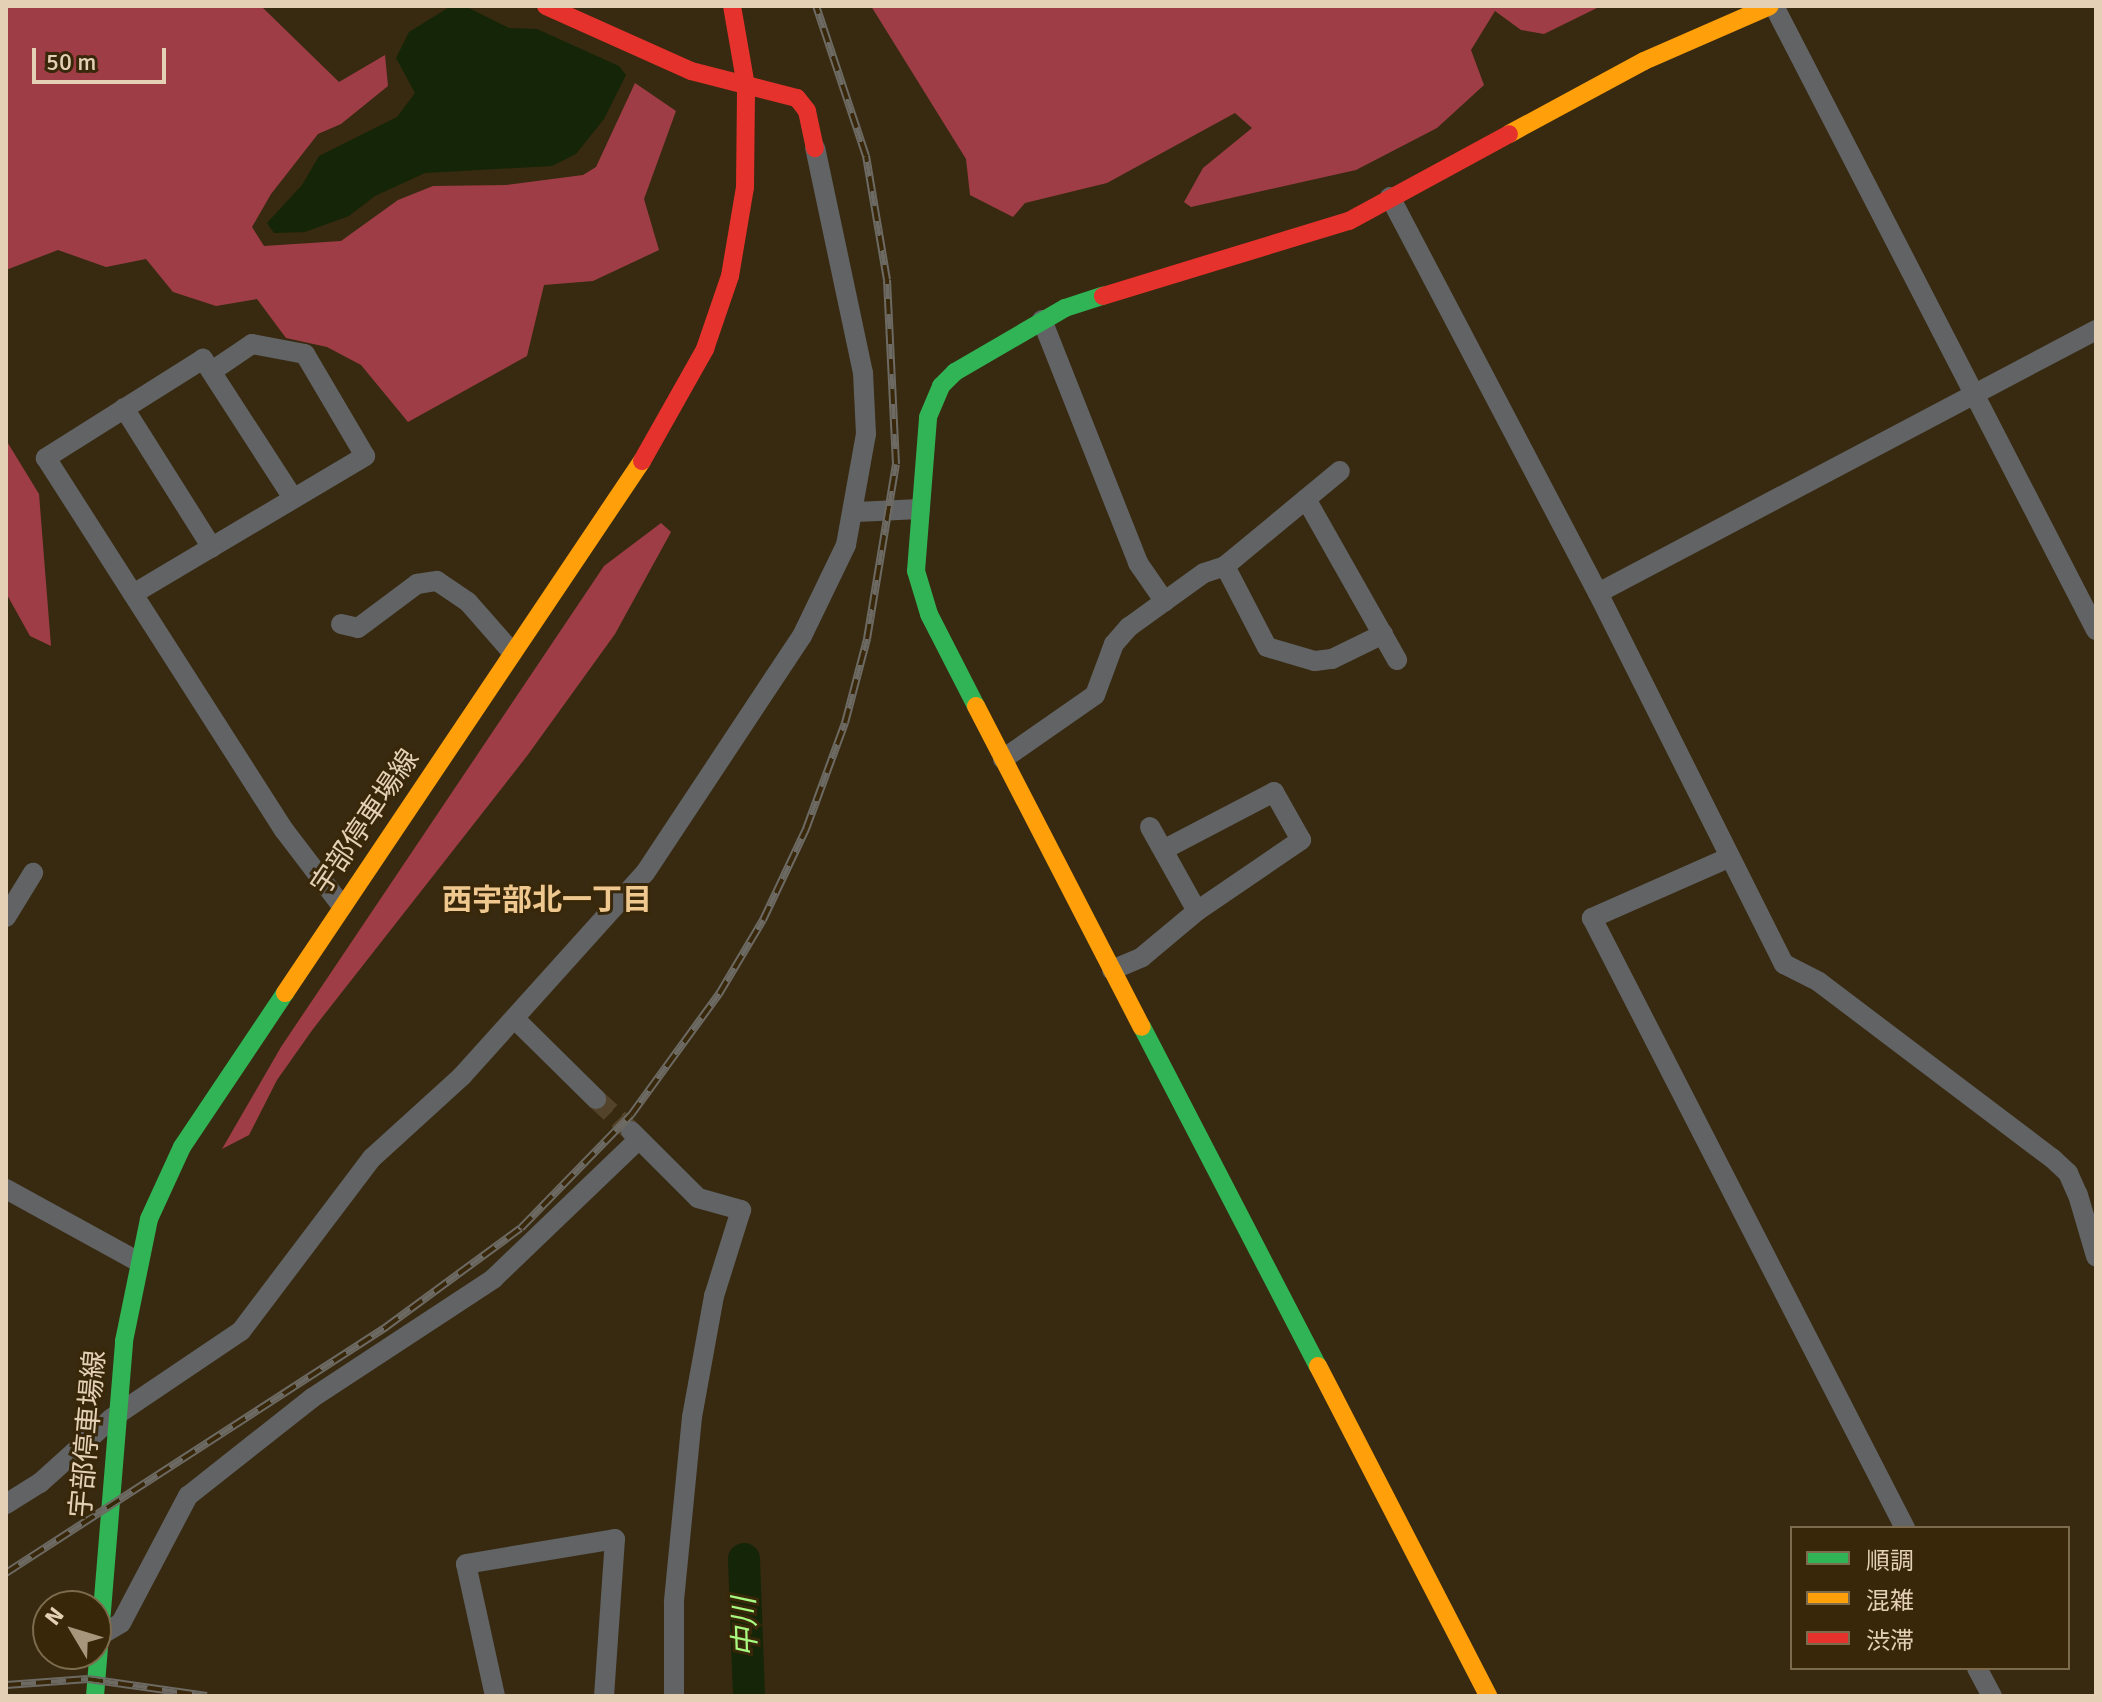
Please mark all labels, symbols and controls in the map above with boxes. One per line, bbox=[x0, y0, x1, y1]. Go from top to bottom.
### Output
scale bar bbox=[36, 32, 170, 82]
text: 50 m bbox=[46, 47, 96, 77]
street label: 宇部停車場線 bbox=[304, 743, 426, 901]
district label: 西宇部北一丁目 bbox=[442, 883, 652, 919]
street label: 宇部停車場線 bbox=[64, 1349, 112, 1519]
legend bbox=[1790, 1526, 2070, 1670]
text: 順調 bbox=[1866, 1546, 1914, 1576]
text: 混雑 bbox=[1866, 1586, 1914, 1616]
north arrow bbox=[32, 1590, 112, 1670]
water label: 中川 bbox=[727, 1596, 765, 1658]
text: N bbox=[39, 1602, 70, 1630]
text: 渋滞 bbox=[1866, 1626, 1914, 1656]

